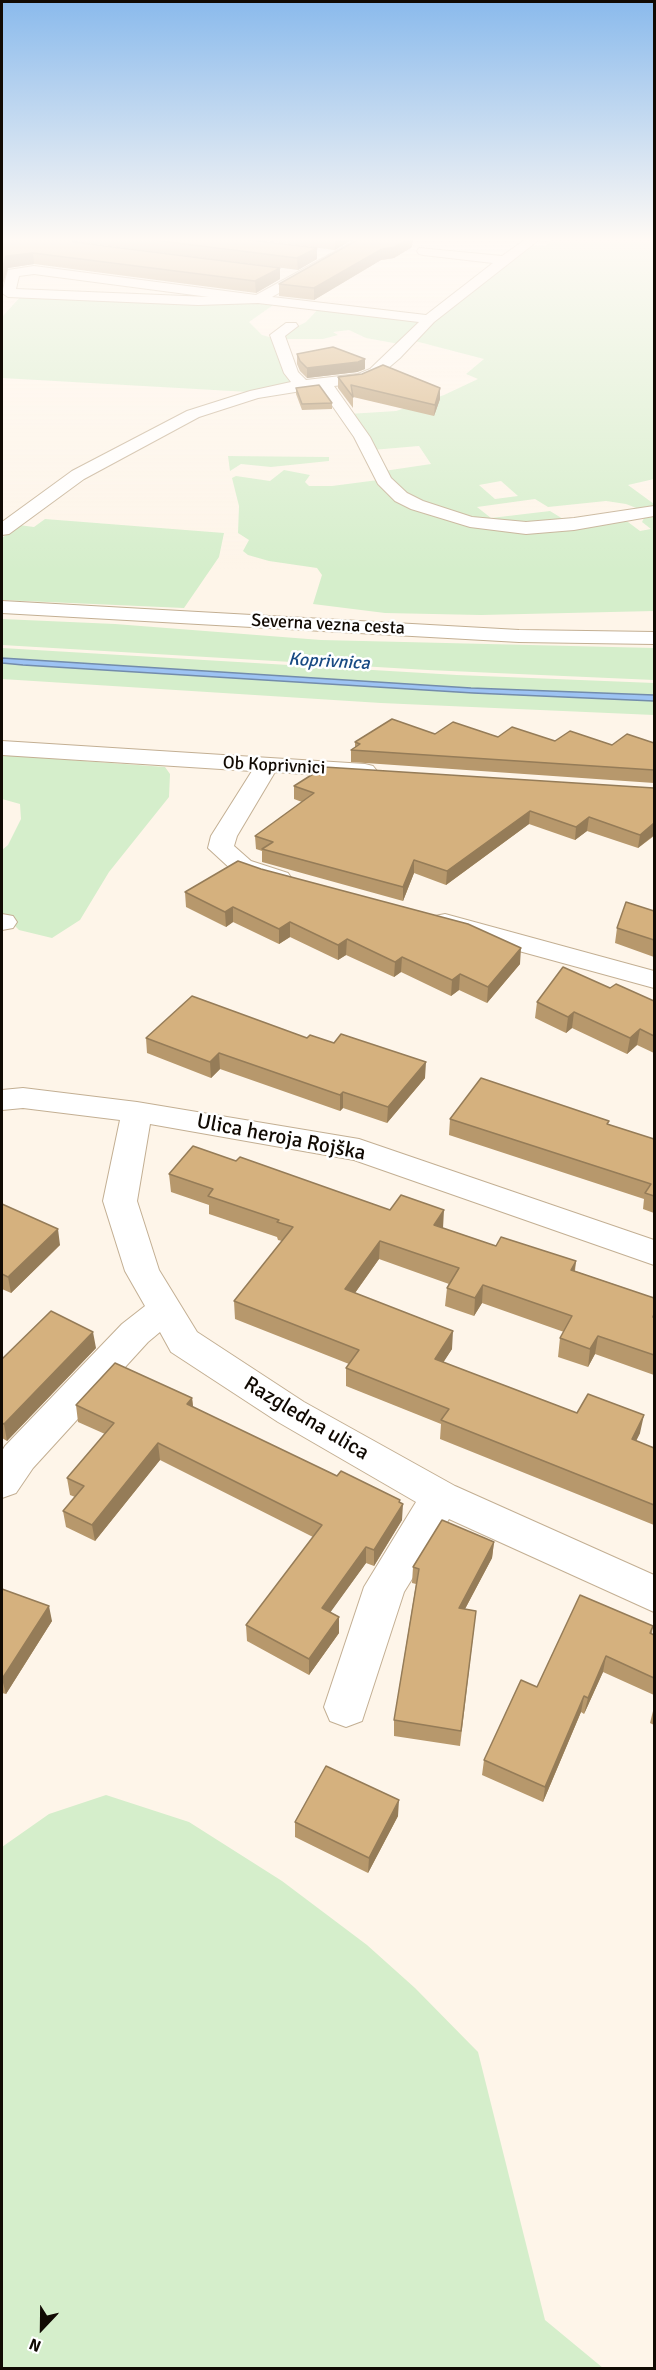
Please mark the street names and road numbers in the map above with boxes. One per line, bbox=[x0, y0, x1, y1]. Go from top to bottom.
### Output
street label: Severna vezna cesta bbox=[251, 610, 405, 640]
street label: Ob Koprivnici bbox=[222, 753, 326, 779]
street label: Ulica heroja Rojška bbox=[194, 1109, 368, 1167]
street label: Razgledna ulica bbox=[239, 1372, 373, 1466]

